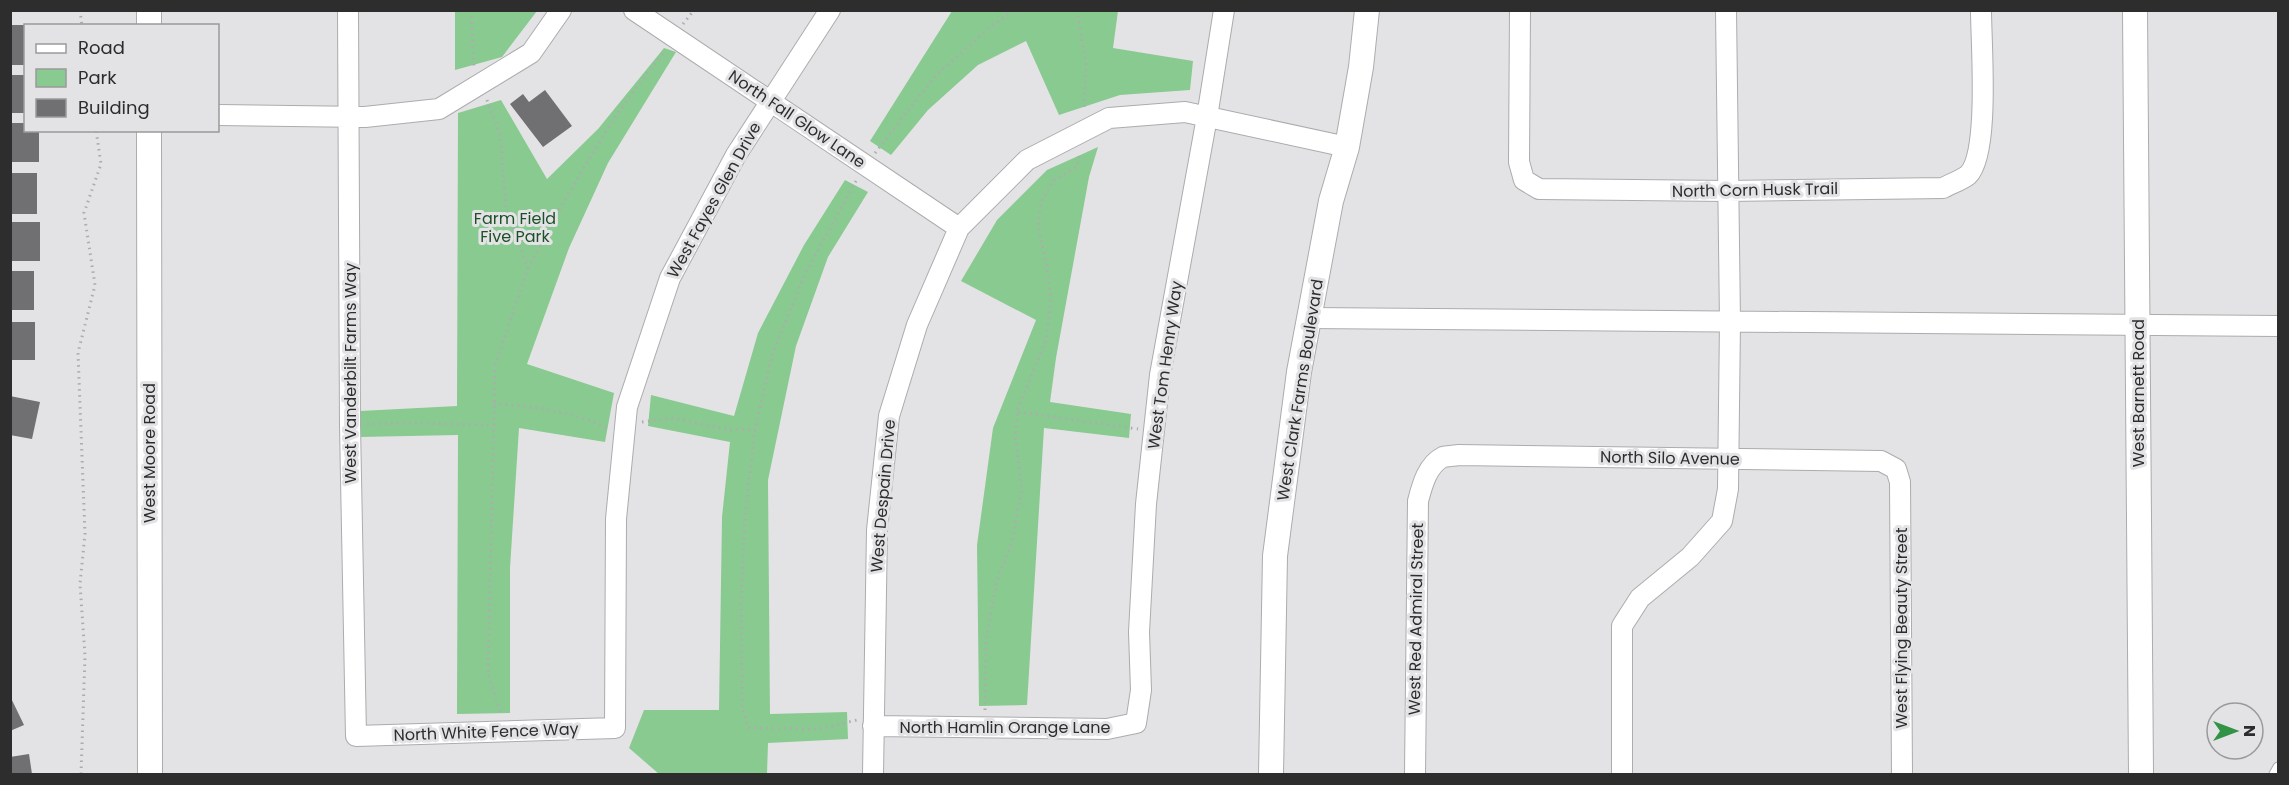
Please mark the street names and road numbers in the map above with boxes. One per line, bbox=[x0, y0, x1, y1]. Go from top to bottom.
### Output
street label: North Fall Glow Lane bbox=[724, 65, 870, 174]
street label: West Fayes Glen Drive bbox=[661, 118, 767, 282]
street label: North Corn Husk Trail bbox=[1672, 177, 1838, 203]
street label: West Vanderbilt Farms Way bbox=[339, 263, 362, 483]
street label: West Clark Farms Boulevard bbox=[1271, 277, 1329, 503]
street label: West Tom Henry Way bbox=[1142, 279, 1188, 451]
street label: West Barnett Road bbox=[2127, 319, 2150, 467]
street label: West Moore Road bbox=[138, 383, 161, 523]
street label: West Despain Drive bbox=[865, 418, 901, 574]
street label: North Silo Avenue bbox=[1600, 445, 1740, 471]
street label: West Red Admiral Street bbox=[1403, 522, 1429, 715]
street label: West Flying Beauty Street bbox=[1890, 527, 1913, 729]
street label: North Hamlin Orange Lane bbox=[899, 716, 1111, 739]
street label: North White Fence Way bbox=[393, 717, 579, 747]

